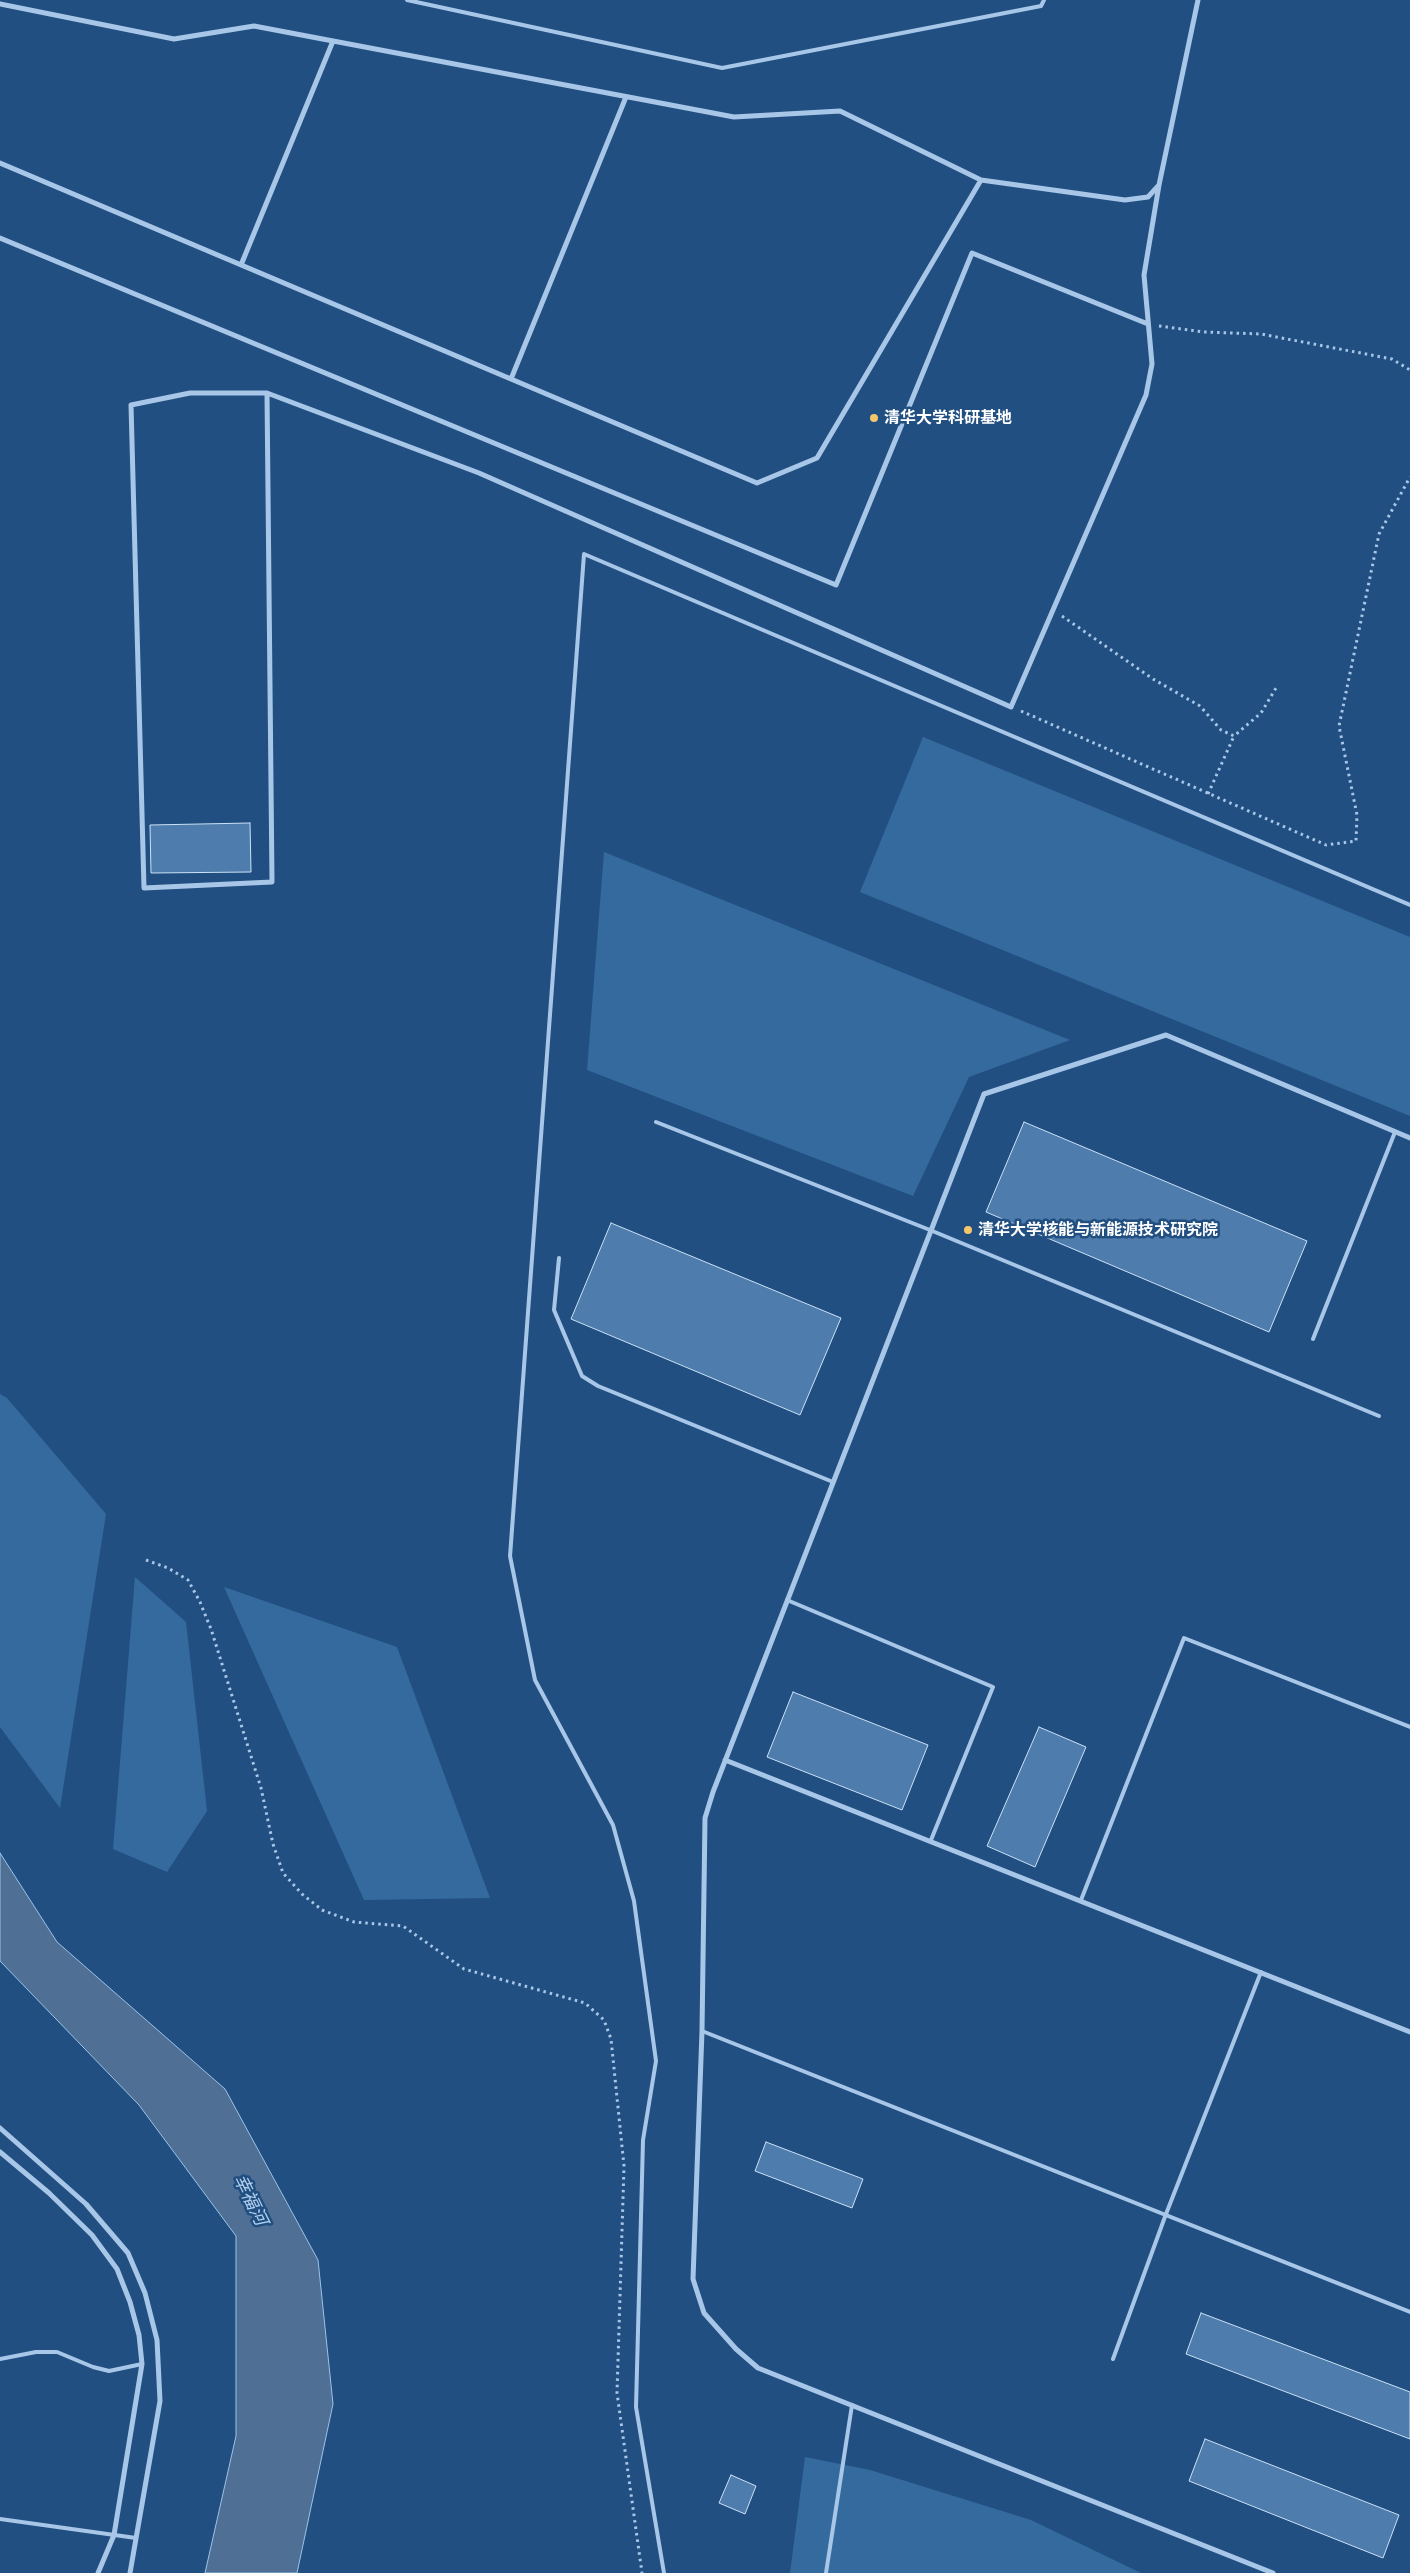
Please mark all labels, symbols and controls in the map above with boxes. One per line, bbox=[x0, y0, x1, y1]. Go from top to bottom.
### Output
place label: 清华大学科研基地 bbox=[884, 408, 1012, 428]
marker: 清华大学科研基地 bbox=[868, 412, 880, 424]
place label: 清华大学核能与新能源技术研究院 bbox=[978, 1220, 1218, 1240]
marker: 清华大学核能与新能源技术研究院 bbox=[962, 1224, 974, 1236]
water label: 幸福河 bbox=[228, 2171, 272, 2229]

